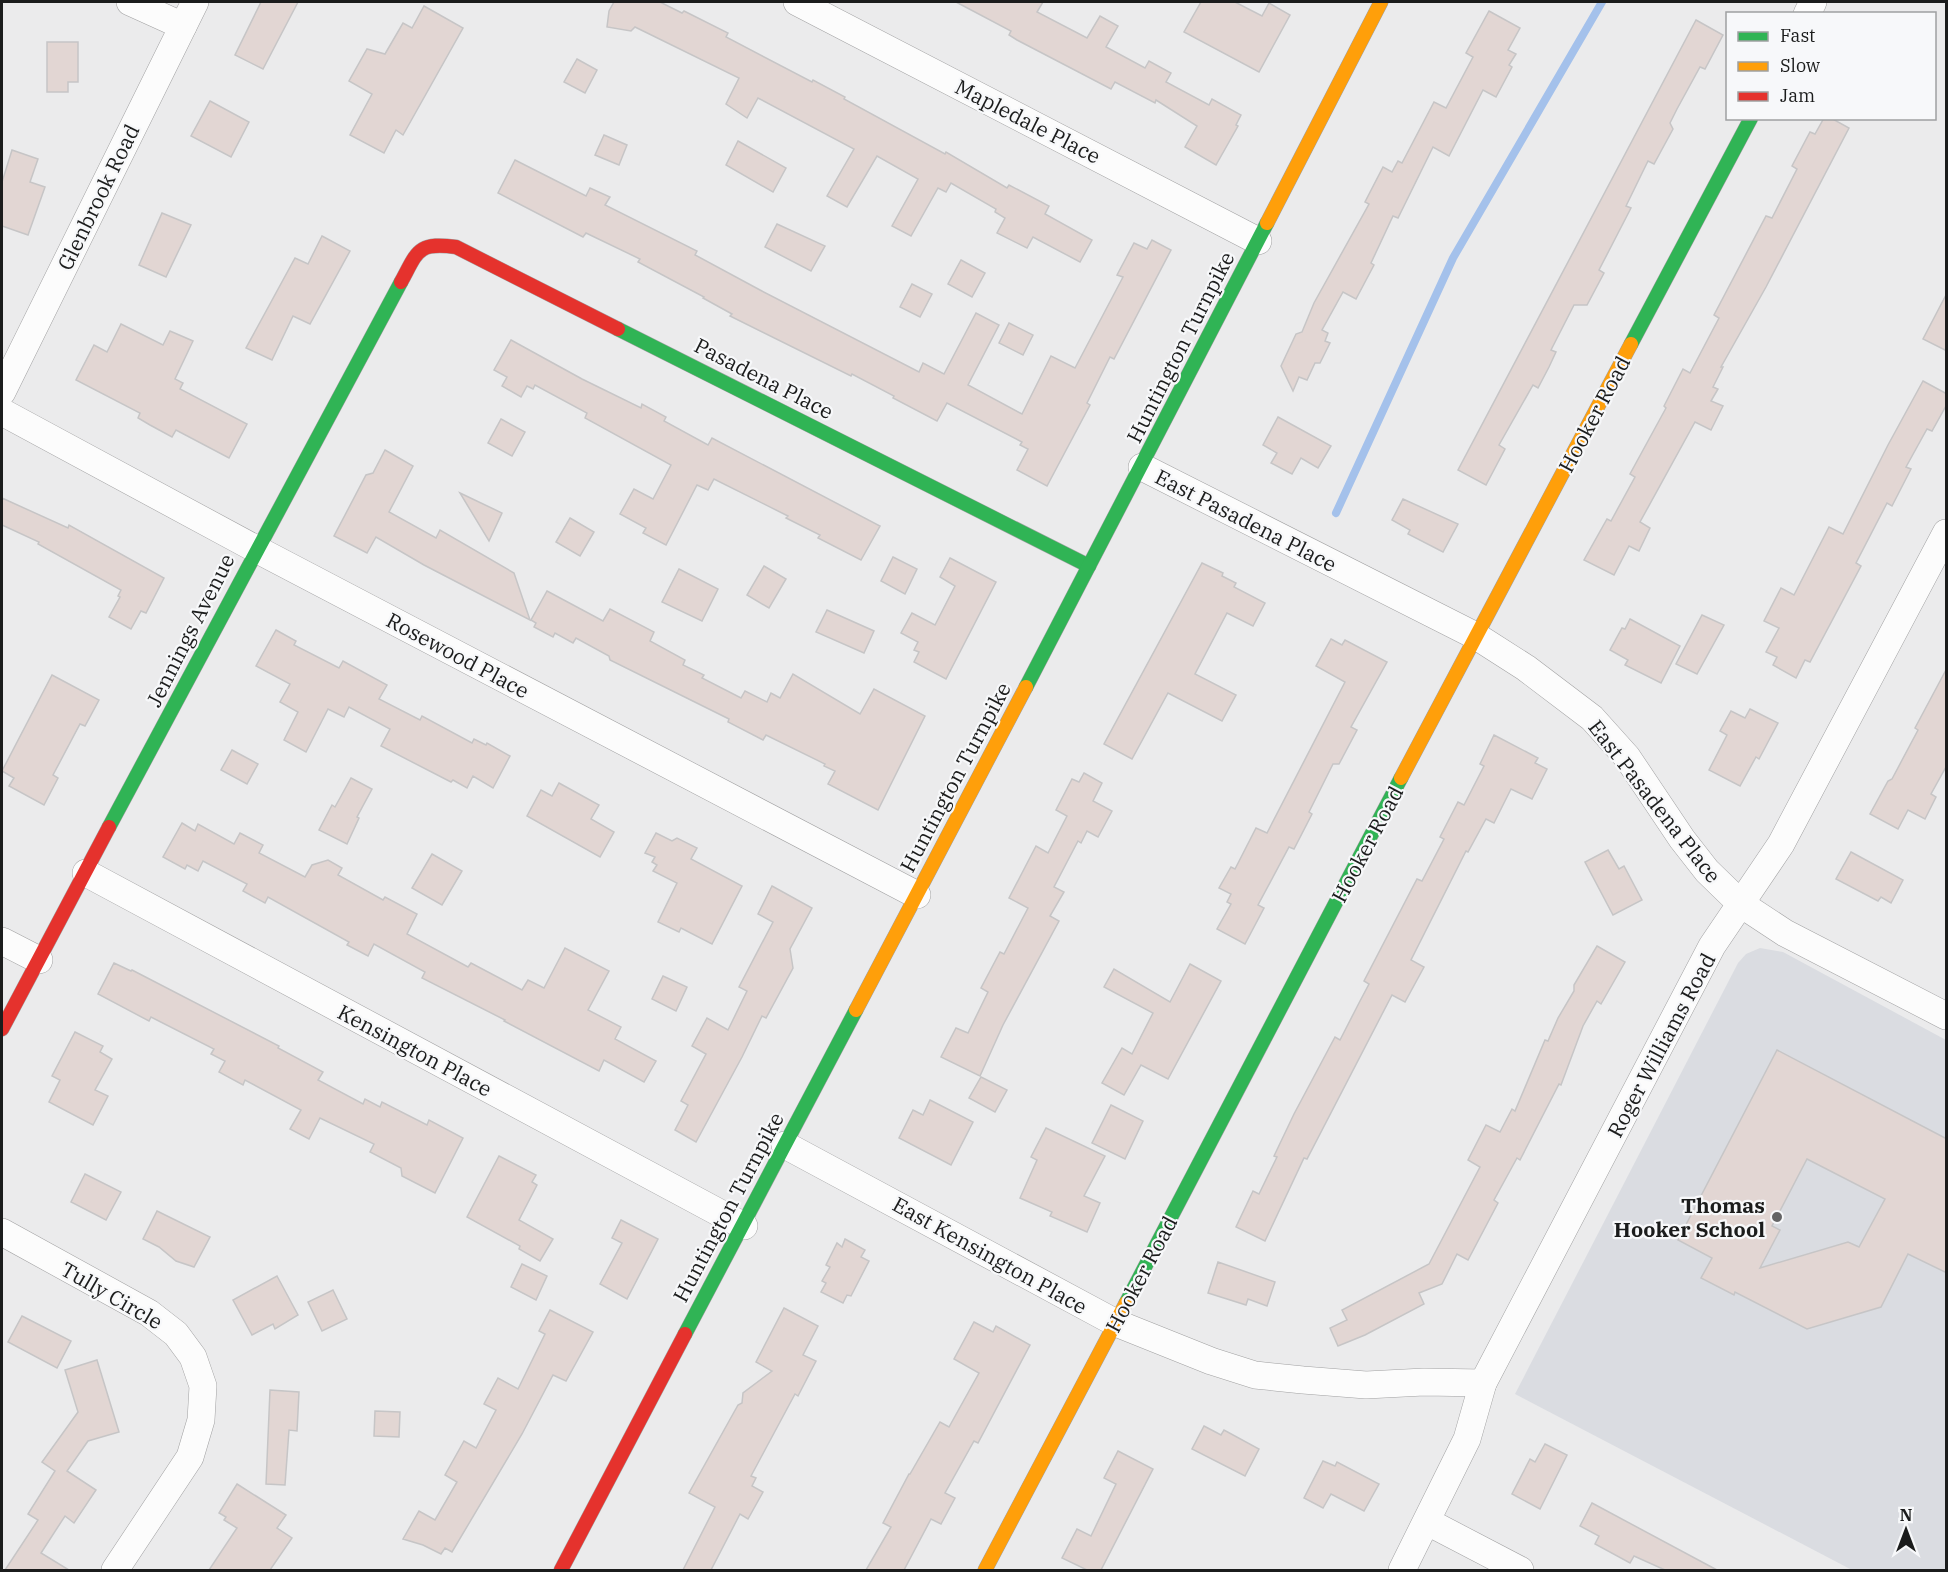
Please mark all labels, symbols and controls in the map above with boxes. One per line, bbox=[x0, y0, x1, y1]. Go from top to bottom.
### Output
legend bbox=[1726, 12, 1936, 120]
text: Fast bbox=[1780, 24, 1815, 47]
text: Slow bbox=[1780, 54, 1820, 77]
street label: Mapledale Place bbox=[950, 72, 1106, 170]
text: Jam bbox=[1780, 84, 1815, 107]
street label: Glenbrook Road bbox=[51, 119, 146, 275]
street label: Huntington Turnpike bbox=[1120, 247, 1240, 447]
street label: Pasadena Place bbox=[690, 331, 838, 425]
street label: Hooker Road bbox=[1552, 351, 1636, 477]
street label: East Pasadena Place bbox=[1151, 462, 1341, 578]
street label: Jennings Avenue bbox=[139, 549, 241, 711]
street label: Rosewood Place bbox=[382, 606, 534, 704]
street label: Huntington Turnpike bbox=[893, 677, 1017, 877]
street label: East Pasadena Place bbox=[1582, 714, 1728, 888]
street label: Hooker Road bbox=[1325, 781, 1409, 907]
street label: Roger Williams Road bbox=[1601, 948, 1722, 1142]
street label: Kensington Place bbox=[333, 997, 497, 1103]
street label: Huntington Turnpike bbox=[666, 1107, 790, 1307]
street label: East Kensington Place bbox=[888, 1190, 1092, 1320]
place label: Thomas Hooker School bbox=[1614, 1191, 1765, 1243]
marker: Thomas Hooker School bbox=[1770, 1210, 1784, 1224]
street label: Hooker Road bbox=[1099, 1211, 1183, 1337]
street label: Tully Circle bbox=[56, 1255, 168, 1335]
north arrow bbox=[1876, 1500, 1936, 1560]
text: N bbox=[1900, 1505, 1912, 1525]

